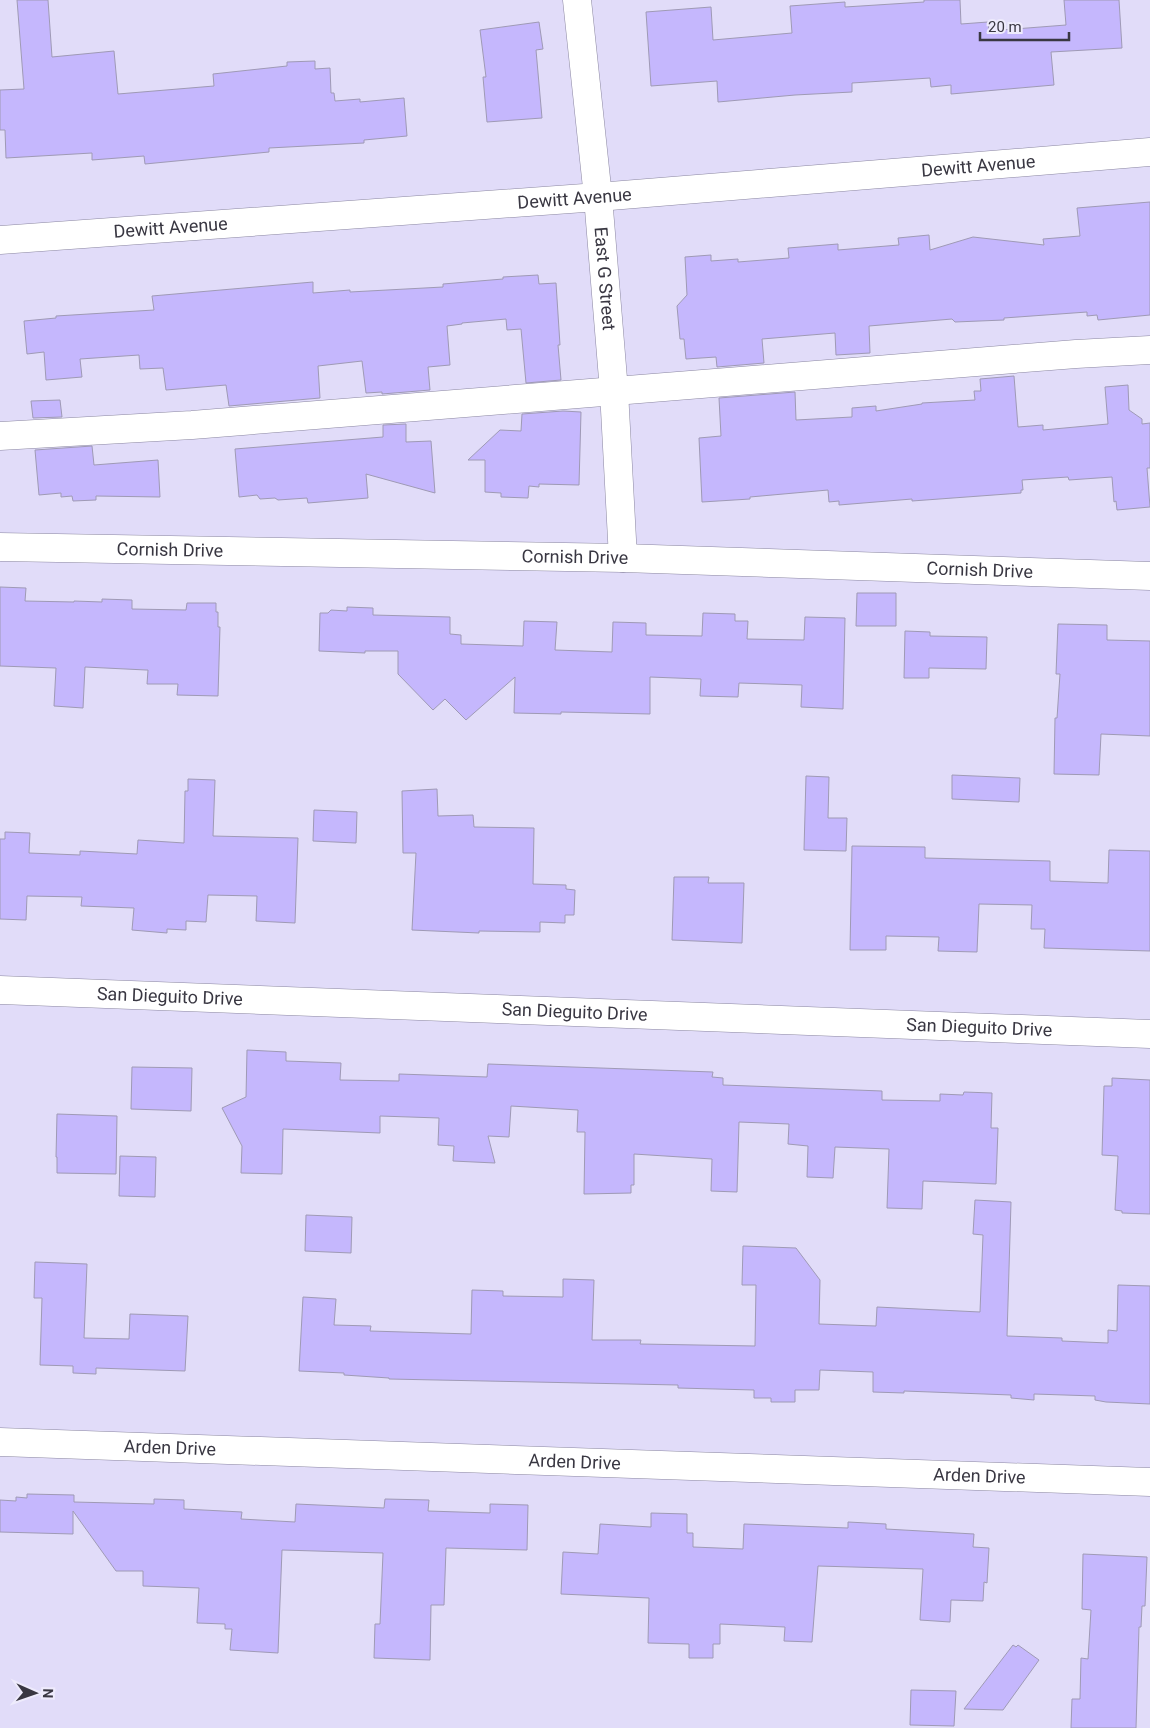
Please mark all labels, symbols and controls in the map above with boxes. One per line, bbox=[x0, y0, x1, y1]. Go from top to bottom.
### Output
scale bar bbox=[980, 10, 1069, 42]
text: 20 m bbox=[988, 18, 1022, 36]
street label: Dewitt Avenue bbox=[920, 150, 1036, 181]
street label: Dewitt Avenue bbox=[517, 183, 632, 213]
street label: Dewitt Avenue bbox=[113, 213, 228, 242]
street label: East G Street bbox=[590, 226, 620, 331]
street label: Cornish Drive bbox=[117, 538, 223, 561]
street label: Cornish Drive bbox=[521, 545, 629, 568]
street label: Cornish Drive bbox=[926, 557, 1033, 582]
street label: San Dieguito Drive bbox=[97, 983, 243, 1009]
street label: San Dieguito Drive bbox=[501, 998, 648, 1025]
street label: San Dieguito Drive bbox=[906, 1014, 1053, 1040]
street label: Arden Drive bbox=[123, 1435, 216, 1460]
street label: Arden Drive bbox=[528, 1449, 621, 1474]
street label: Arden Drive bbox=[933, 1463, 1026, 1488]
north arrow bbox=[10, 1668, 60, 1718]
text: N bbox=[40, 1688, 56, 1699]

